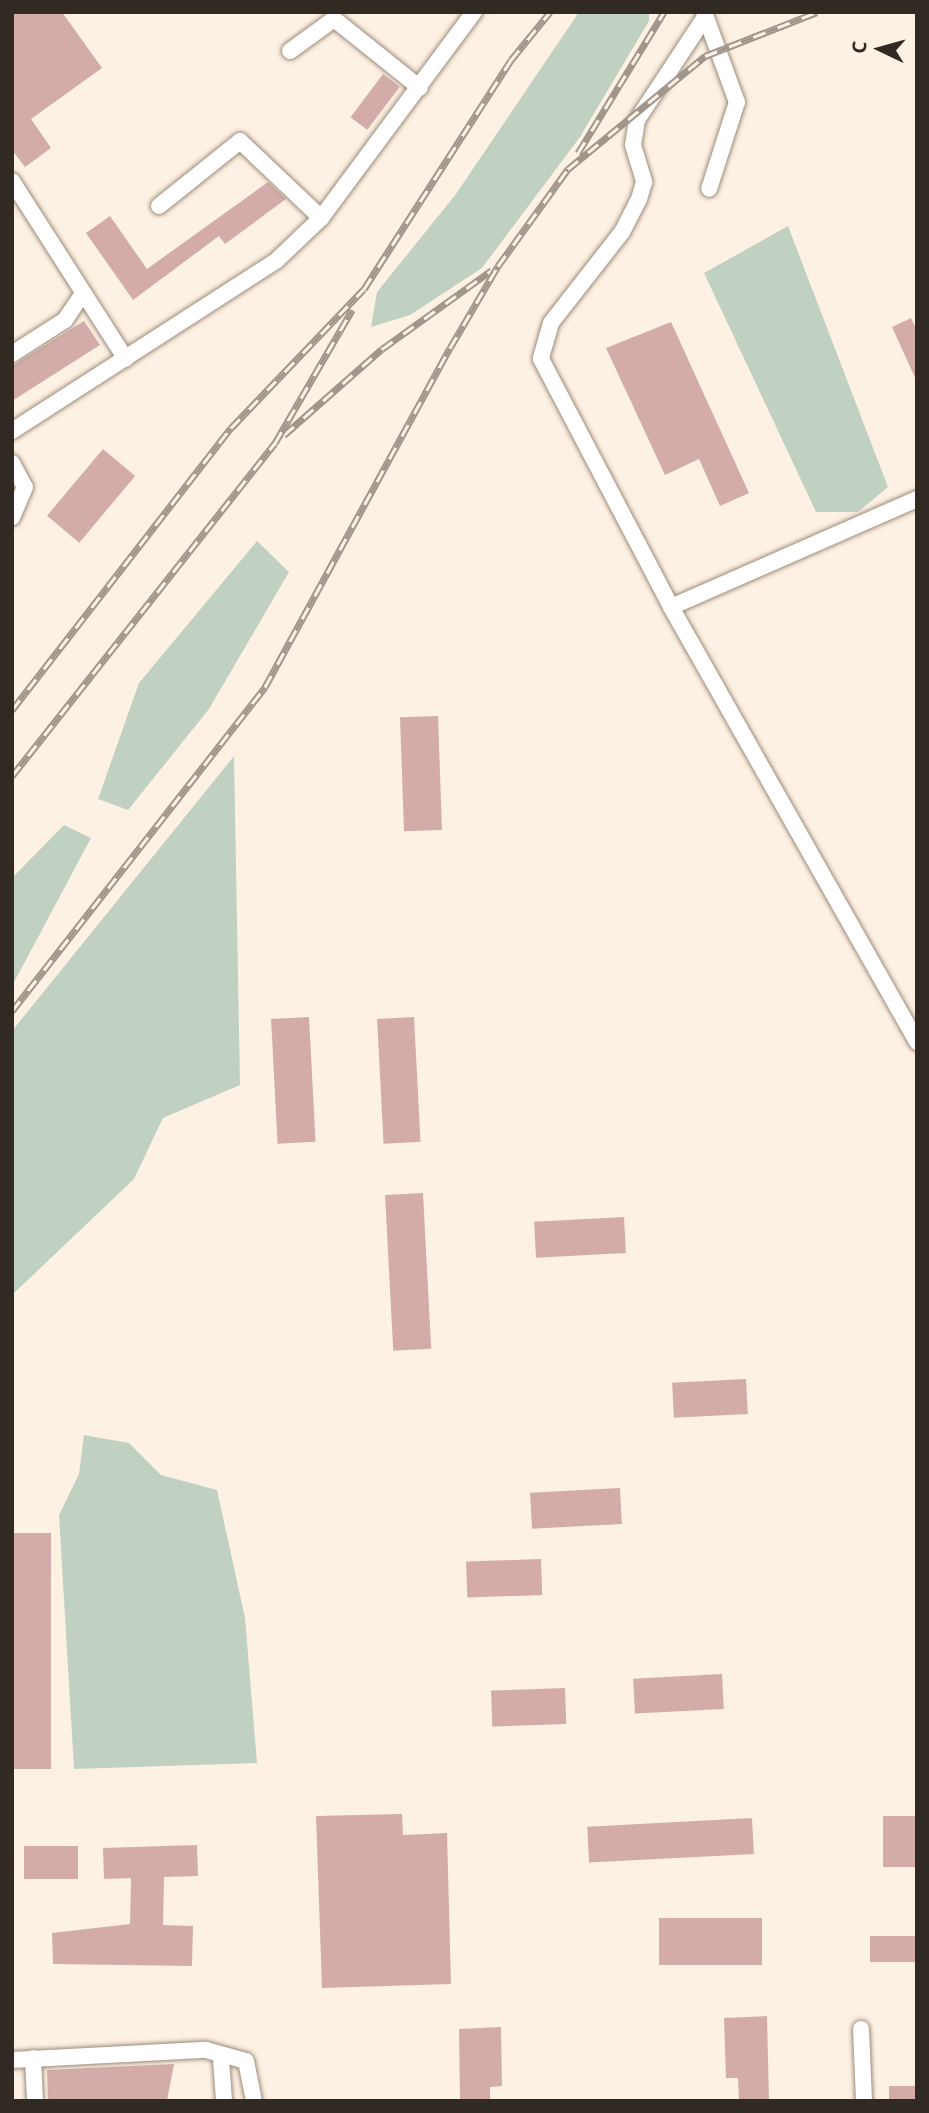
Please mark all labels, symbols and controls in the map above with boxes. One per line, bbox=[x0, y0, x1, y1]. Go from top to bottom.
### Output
north arrow bbox=[845, 14, 915, 84]
text: С bbox=[846, 40, 873, 54]

